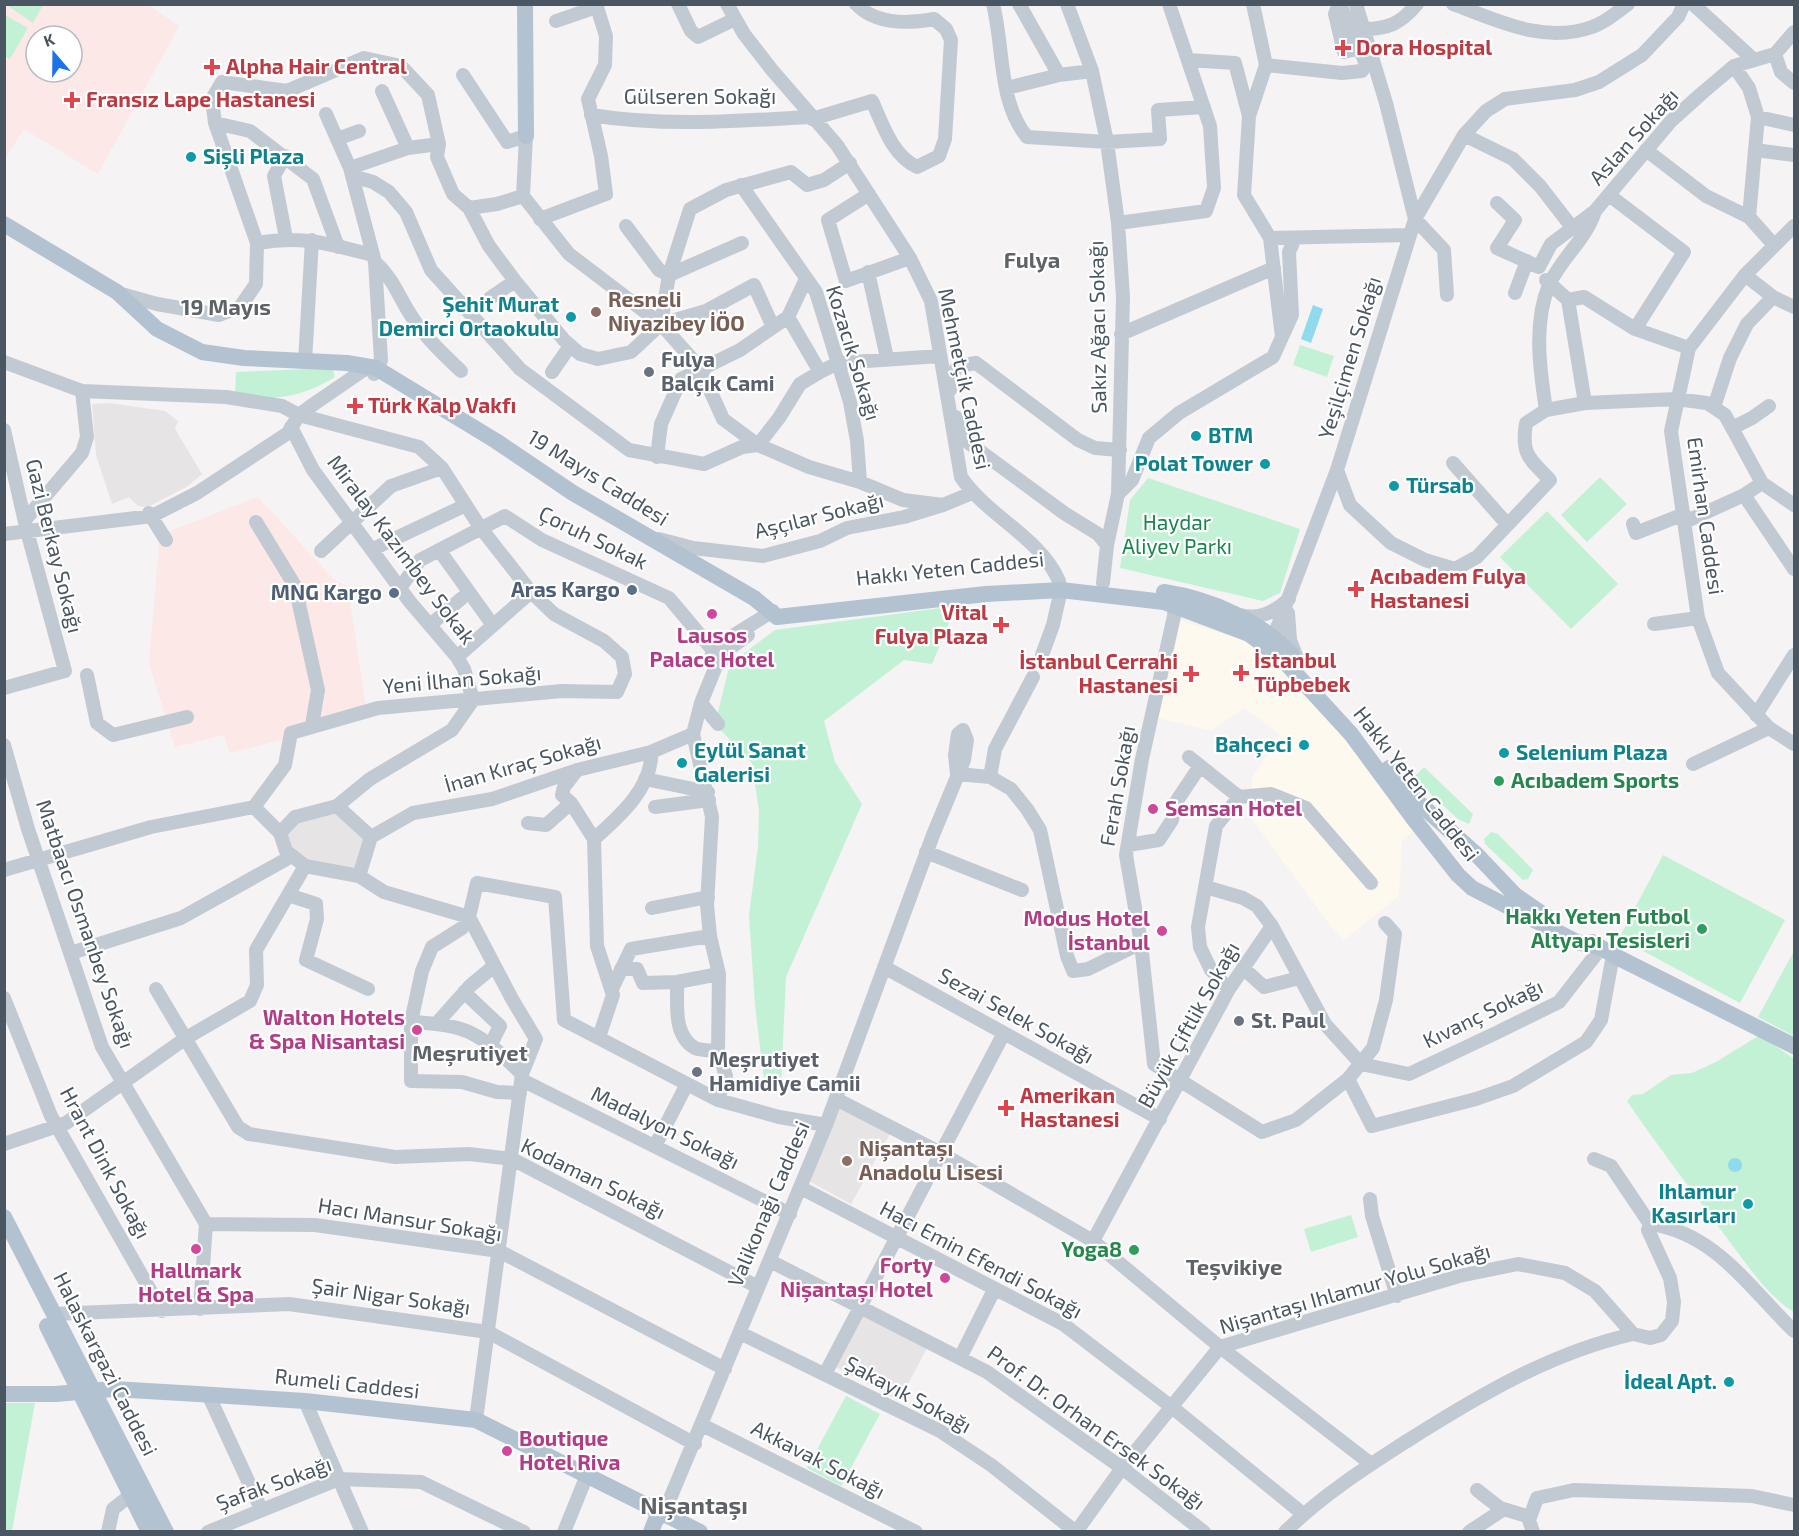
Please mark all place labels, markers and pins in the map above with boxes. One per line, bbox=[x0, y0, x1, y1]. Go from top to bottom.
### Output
place label: Dora Hospital bbox=[1356, 34, 1492, 59]
marker: Dora Hospital bbox=[1334, 39, 1352, 57]
place label: Alpha Hair Central bbox=[226, 53, 407, 78]
marker: Alpha Hair Central bbox=[203, 58, 221, 76]
place label: Fransız Lape Hastanesi bbox=[86, 86, 315, 111]
marker: Fransız Lape Hastanesi bbox=[63, 91, 81, 109]
place label: Sişli Plaza bbox=[203, 143, 304, 170]
marker: Sişli Plaza bbox=[184, 150, 198, 164]
place label: Resneli Niyazibey İÖO bbox=[608, 286, 745, 336]
place label: Şehit Murat Demirci Ortaokulu bbox=[379, 291, 559, 340]
marker: Resneli Niyazibey İÖO bbox=[589, 305, 603, 319]
marker: Şehit Murat Demirci Ortaokulu bbox=[564, 310, 578, 324]
place label: Fulya Balçık Cami bbox=[661, 346, 775, 397]
marker: Fulya Balçık Cami bbox=[642, 365, 656, 379]
place label: Türk Kalp Vakfı bbox=[368, 392, 516, 417]
marker: Türk Kalp Vakfı bbox=[346, 397, 364, 415]
place label: BTM bbox=[1208, 422, 1253, 447]
marker: BTM bbox=[1189, 429, 1203, 443]
place label: Polat Tower bbox=[1135, 450, 1253, 475]
marker: Polat Tower bbox=[1258, 457, 1272, 471]
place label: Türsab bbox=[1406, 472, 1474, 497]
marker: Türsab bbox=[1387, 479, 1401, 493]
place label: Acıbadem Fulya Hastanesi bbox=[1370, 563, 1526, 612]
place label: Aras Kargo bbox=[511, 576, 620, 601]
place label: MNG Kargo bbox=[271, 579, 382, 604]
marker: Acıbadem Fulya Hastanesi bbox=[1347, 580, 1365, 598]
marker: Aras Kargo bbox=[625, 583, 639, 597]
marker: MNG Kargo bbox=[387, 586, 401, 600]
place label: Vital Fulya Plaza bbox=[875, 599, 988, 649]
marker: Lausos Palace Hotel bbox=[705, 607, 719, 621]
marker: Vital Fulya Plaza bbox=[992, 616, 1010, 634]
place label: Lausos Palace Hotel bbox=[650, 622, 775, 671]
place label: İstanbul Tüpbebek bbox=[1254, 647, 1351, 696]
place label: İstanbul Cerrahi Hastanesi bbox=[1019, 648, 1178, 697]
marker: İstanbul Tüpbebek bbox=[1232, 664, 1250, 682]
marker: İstanbul Cerrahi Hastanesi bbox=[1182, 665, 1200, 683]
place label: Bahçeci bbox=[1215, 731, 1292, 758]
place label: Eylül Sanat Galerisi bbox=[694, 737, 806, 786]
marker: Bahçeci bbox=[1297, 738, 1311, 752]
place label: Selenium Plaza bbox=[1516, 739, 1668, 764]
marker: Selenium Plaza bbox=[1497, 746, 1511, 760]
marker: Eylül Sanat Galerisi bbox=[675, 756, 689, 770]
place label: Acıbadem Sports bbox=[1511, 767, 1679, 792]
marker: Acıbadem Sports bbox=[1492, 774, 1506, 788]
place label: Semsan Hotel bbox=[1165, 795, 1302, 820]
marker: Semsan Hotel bbox=[1146, 802, 1160, 816]
place label: Hakkı Yeten Futbol Altyapı Tesisleri bbox=[1505, 903, 1690, 953]
place label: Modus Hotel İstanbul bbox=[1024, 905, 1150, 954]
marker: Hakkı Yeten Futbol Altyapı Tesisleri bbox=[1695, 922, 1709, 936]
marker: Modus Hotel İstanbul bbox=[1155, 924, 1169, 938]
place label: Walton Hotels & Spa Nisantasi bbox=[249, 1004, 405, 1053]
place label: St. Paul bbox=[1251, 1007, 1326, 1032]
marker: St. Paul bbox=[1232, 1014, 1246, 1028]
marker: Walton Hotels & Spa Nisantasi bbox=[410, 1023, 424, 1037]
place label: Meşrutiyet Hamidiye Camii bbox=[709, 1046, 861, 1096]
marker: Meşrutiyet Hamidiye Camii bbox=[690, 1065, 704, 1079]
place label: Amerikan Hastanesi bbox=[1020, 1082, 1120, 1131]
marker: Amerikan Hastanesi bbox=[997, 1099, 1015, 1117]
place label: Nişantaşı Anadolu Lisesi bbox=[859, 1135, 1003, 1184]
marker: Nişantaşı Anadolu Lisesi bbox=[840, 1154, 854, 1168]
place label: Ihlamur Kasırları bbox=[1651, 1178, 1736, 1227]
marker: Ihlamur Kasırları bbox=[1741, 1197, 1755, 1211]
place label: Yoga8 bbox=[1061, 1236, 1122, 1261]
marker: Hallmark Hotel & Spa bbox=[189, 1242, 203, 1256]
marker: Yoga8 bbox=[1127, 1243, 1141, 1257]
place label: Forty Nişantaşı Hotel bbox=[780, 1252, 933, 1303]
place label: Hallmark Hotel & Spa bbox=[138, 1257, 254, 1306]
marker: Forty Nişantaşı Hotel bbox=[938, 1271, 952, 1285]
place label: İdeal Apt. bbox=[1624, 1368, 1717, 1393]
marker: İdeal Apt. bbox=[1722, 1375, 1736, 1389]
place label: Boutique Hotel Riva bbox=[519, 1425, 620, 1474]
marker: Boutique Hotel Riva bbox=[500, 1444, 514, 1458]

